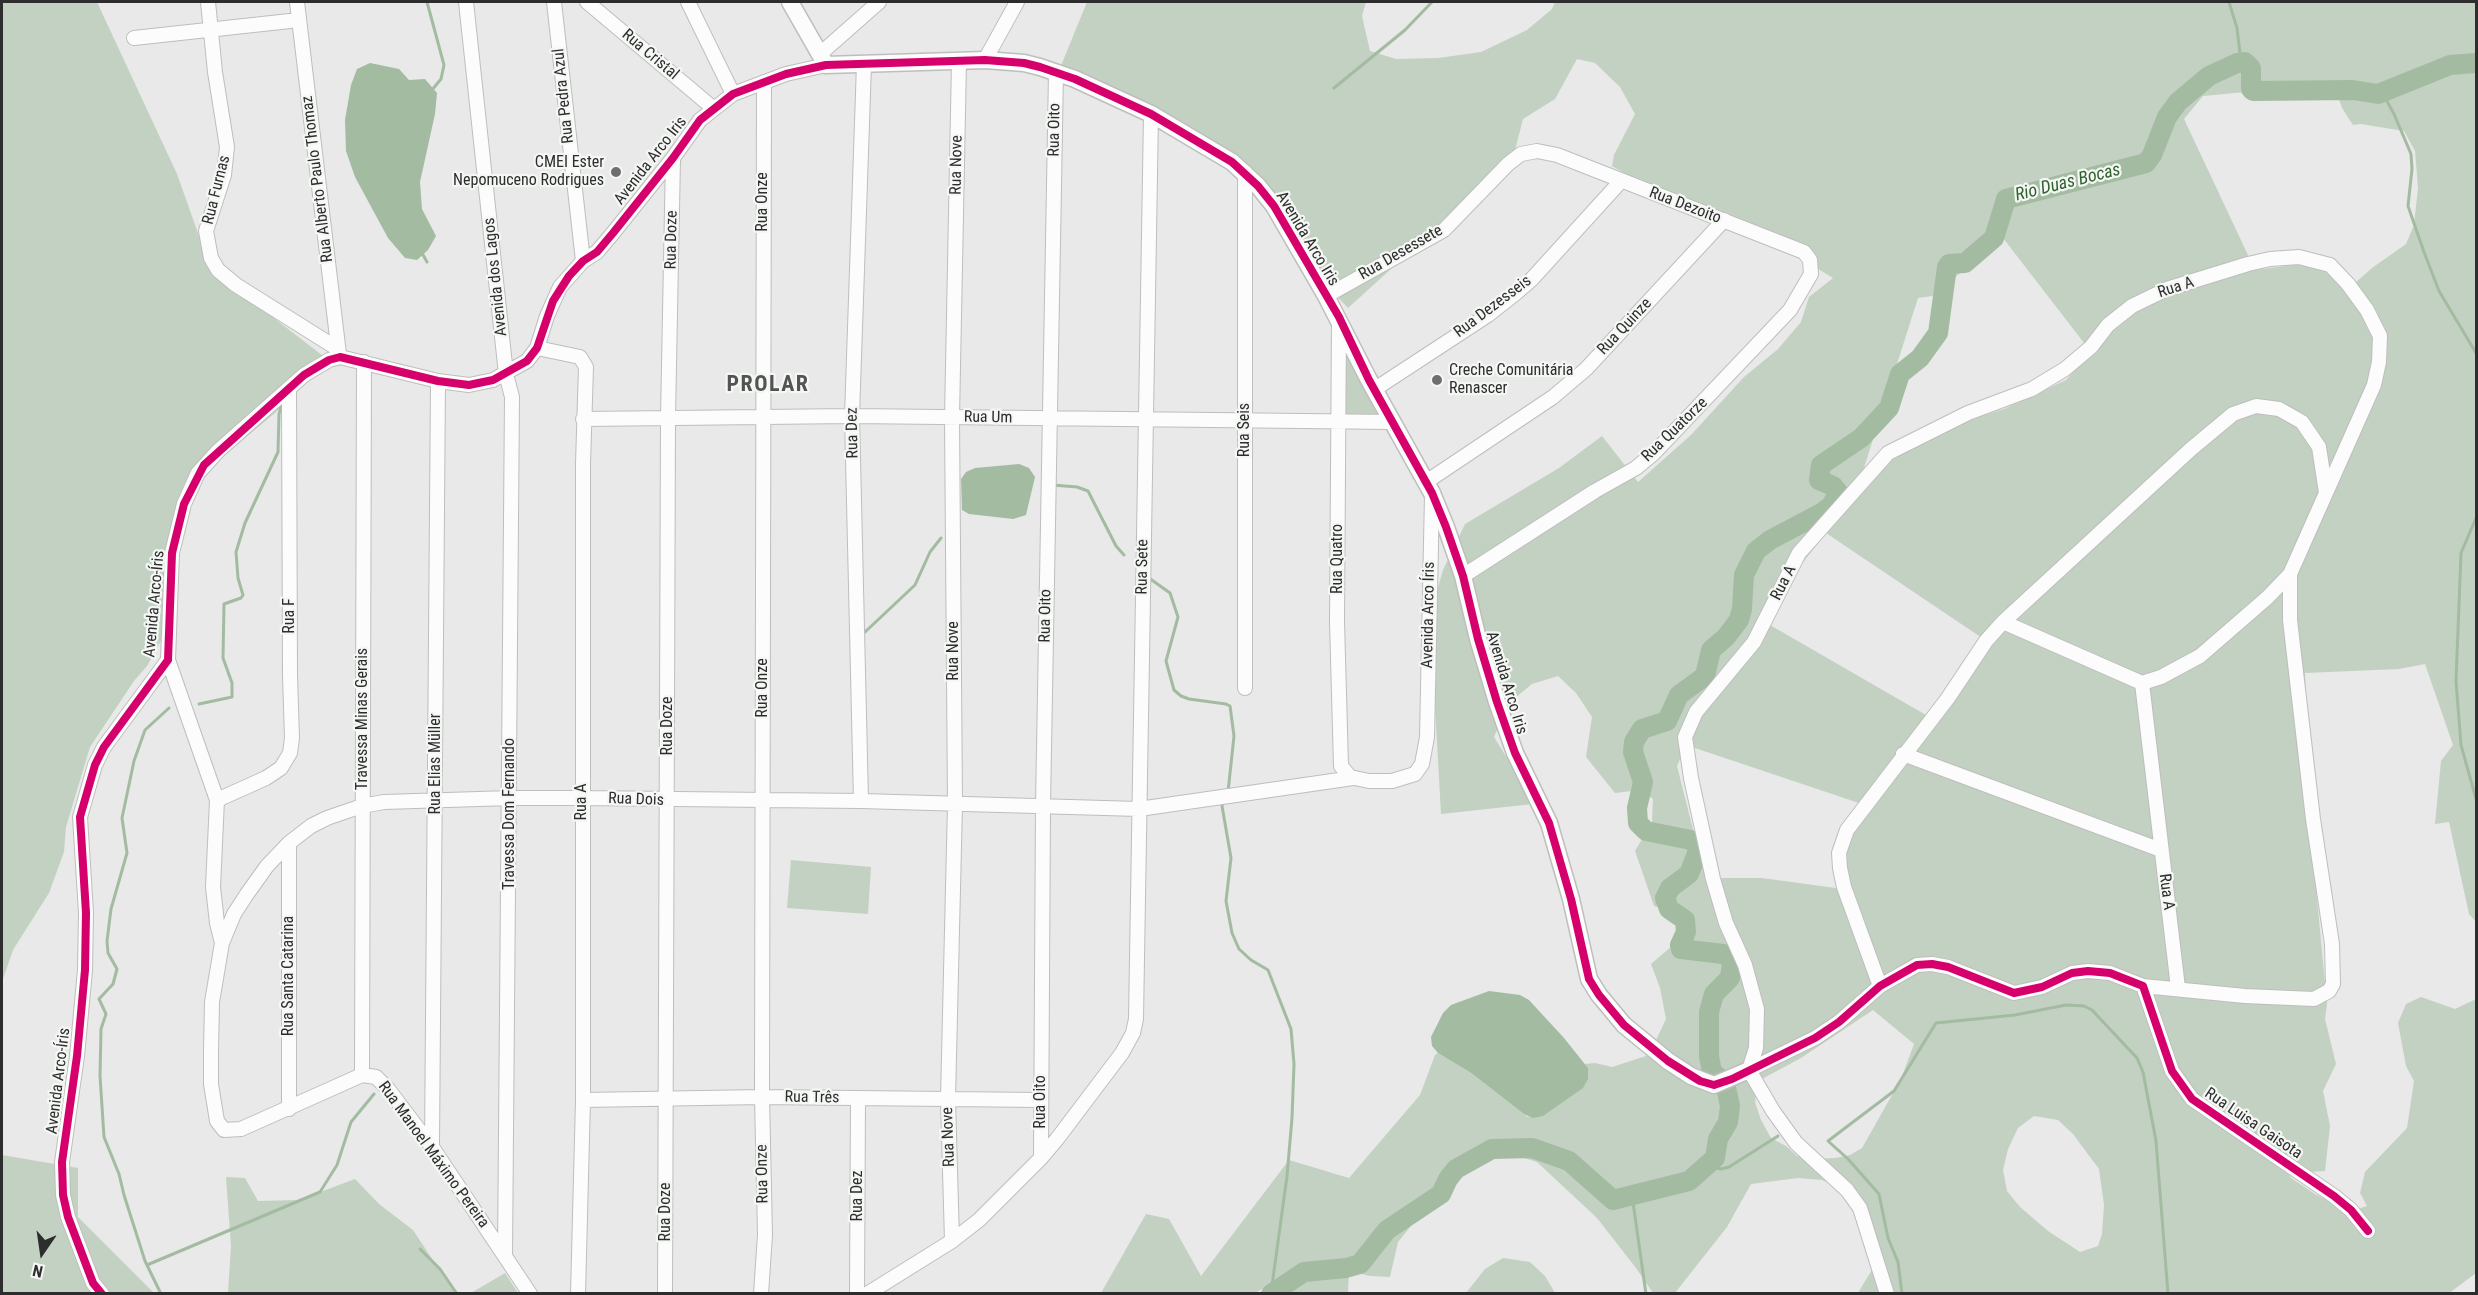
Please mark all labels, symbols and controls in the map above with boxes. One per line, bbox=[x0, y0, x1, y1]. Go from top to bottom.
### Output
street label: Rua Cristal bbox=[618, 26, 682, 84]
street label: Rua Pedra Azul bbox=[549, 48, 579, 144]
street label: Rua Alberto Paulo Thomaz bbox=[298, 95, 338, 263]
street label: Rua Oito bbox=[1045, 103, 1065, 157]
street label: Avenida Arco Iris bbox=[611, 113, 691, 209]
street label: Rua Nove bbox=[947, 135, 967, 195]
place label: CMEI Ester Nepomuceno Rodrigues bbox=[453, 153, 604, 191]
street label: Rua Furnas bbox=[199, 154, 235, 226]
water label: Rio Duas Bocas bbox=[2013, 159, 2123, 207]
marker: CMEI Ester Nepomuceno Rodrigues bbox=[609, 165, 623, 179]
street label: Rua Onze bbox=[753, 172, 773, 232]
street label: Rua Dezoito bbox=[1646, 184, 1724, 228]
street label: Avenida Arco Iris bbox=[1271, 188, 1343, 290]
street label: Rua Doze bbox=[662, 210, 682, 270]
street label: Avenida dos Lagos bbox=[480, 217, 512, 337]
street label: Rua Desessete bbox=[1356, 221, 1446, 285]
street label: Rua Dezesseis bbox=[1451, 272, 1535, 342]
street label: Rua A bbox=[2156, 273, 2196, 303]
street label: Rua Quinze bbox=[1594, 295, 1656, 359]
place label: Creche Comunitária Renascer bbox=[1449, 361, 1574, 399]
district label: PROLAR bbox=[727, 372, 809, 398]
marker: Creche Comunitária Renascer bbox=[1430, 373, 1444, 387]
street label: Rua Quatorze bbox=[1638, 394, 1712, 466]
street label: Rua Seis bbox=[1235, 403, 1255, 457]
street label: Rua Dez bbox=[843, 407, 863, 459]
street label: Rua Um bbox=[964, 408, 1012, 428]
street label: Rua Quatro bbox=[1328, 524, 1348, 594]
street label: Rua Sete bbox=[1133, 539, 1153, 595]
street label: Avenida Arco-Íris bbox=[141, 550, 169, 658]
street label: Avenida Arco Íris bbox=[1418, 562, 1440, 668]
street label: Rua A bbox=[1767, 562, 1801, 604]
street label: Rua Oito bbox=[1036, 589, 1056, 643]
street label: Rua F bbox=[280, 598, 300, 634]
street label: Rua Nove bbox=[944, 621, 964, 681]
street label: Avenida Arco Iris bbox=[1481, 629, 1531, 737]
street label: Travessa Minas Gerais bbox=[353, 648, 373, 790]
street label: Rua Onze bbox=[753, 658, 773, 718]
street label: Rua Doze bbox=[658, 696, 678, 756]
street label: Rua Elias Müller bbox=[426, 713, 446, 815]
street label: Travessa Dom Fernando bbox=[500, 738, 520, 890]
street label: Rua A bbox=[572, 784, 592, 820]
street label: Rua Dois bbox=[608, 789, 664, 811]
street label: Rua A bbox=[2154, 873, 2178, 911]
street label: Rua Santa Catarina bbox=[279, 916, 299, 1036]
street label: Avenida Arco-Íris bbox=[43, 1027, 75, 1135]
street label: Rua Oito bbox=[1031, 1075, 1051, 1129]
street label: Rua Manoel Máximo Pereira bbox=[373, 1078, 493, 1232]
street label: Rua Luisa Gaisota bbox=[2201, 1084, 2305, 1164]
street label: Rua Três bbox=[784, 1088, 840, 1108]
street label: Rua Nove bbox=[938, 1107, 960, 1167]
street label: Rua Onze bbox=[753, 1144, 773, 1204]
street label: Rua Dez bbox=[848, 1170, 868, 1222]
street label: Rua Doze bbox=[656, 1182, 676, 1242]
north arrow bbox=[12, 1223, 72, 1283]
text: N bbox=[31, 1261, 45, 1281]

